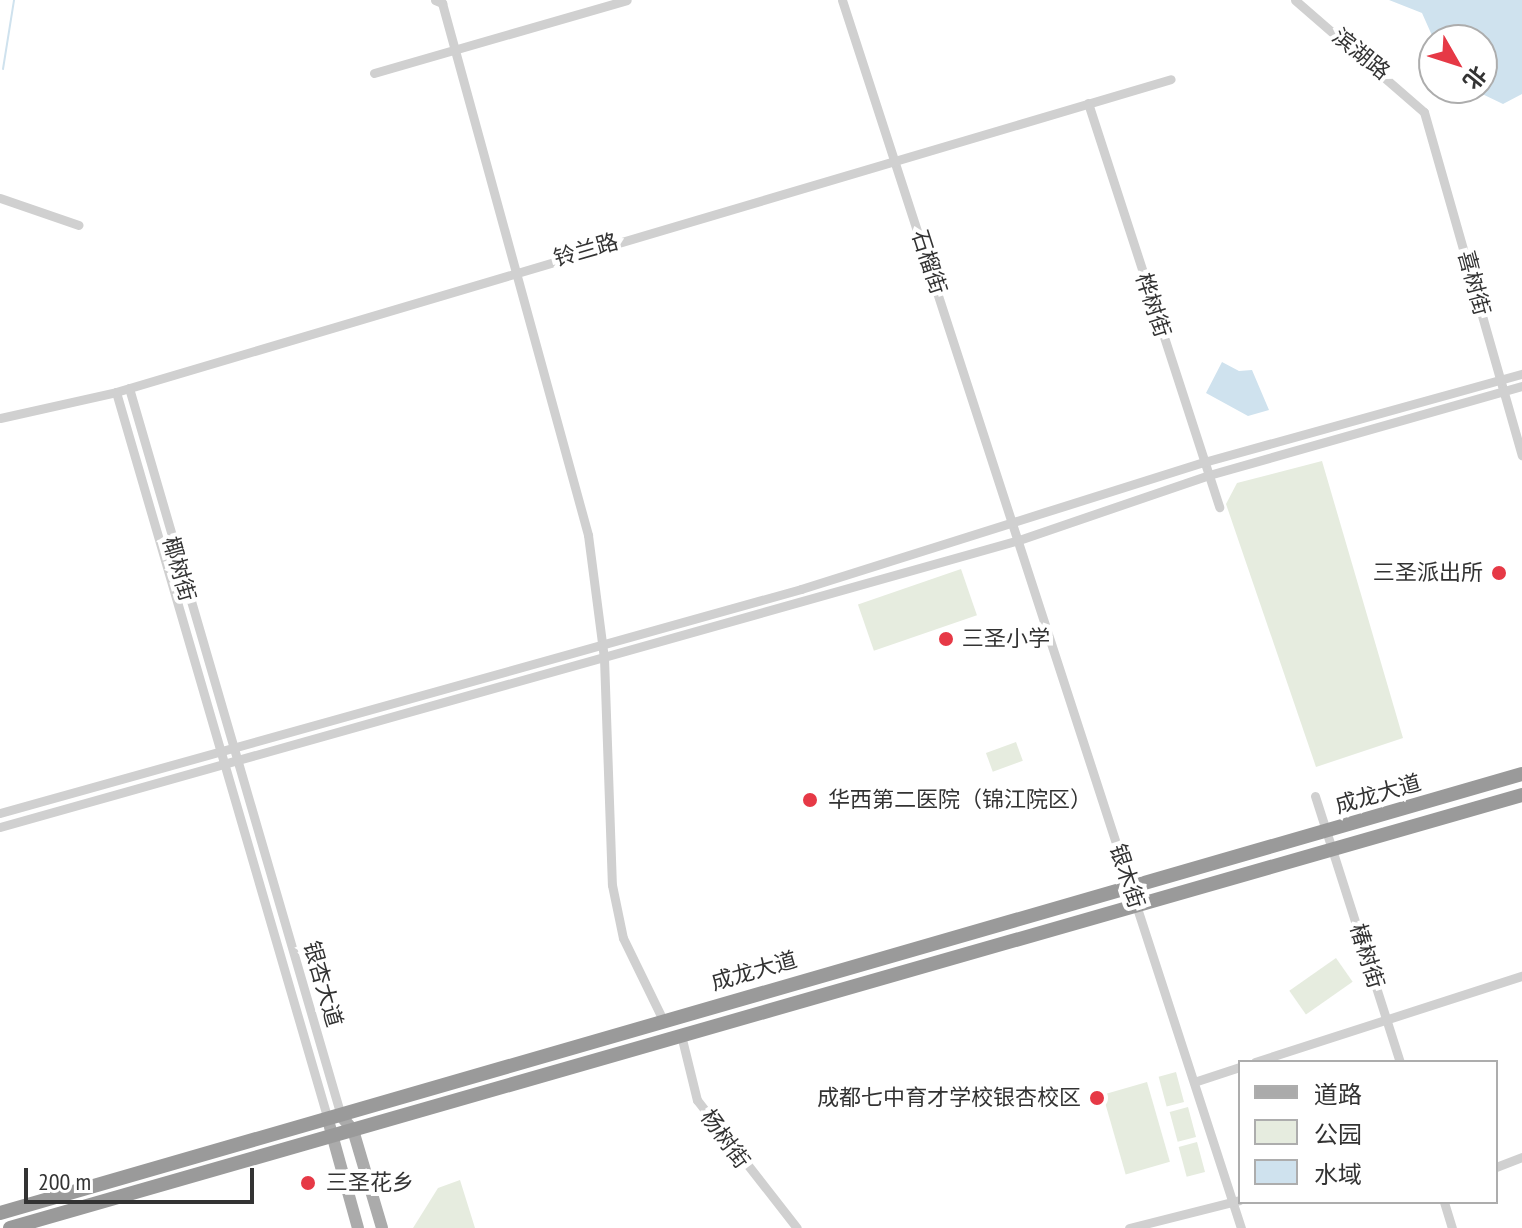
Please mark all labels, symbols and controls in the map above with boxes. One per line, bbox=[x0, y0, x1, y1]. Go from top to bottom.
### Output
street label: 滨湖路 bbox=[1327, 23, 1395, 85]
north arrow bbox=[1418, 24, 1498, 104]
text: 北 bbox=[1457, 60, 1493, 95]
street label: 石榴街 bbox=[906, 227, 952, 297]
street label: 铃兰路 bbox=[551, 228, 621, 272]
street label: 喜树街 bbox=[1453, 248, 1495, 318]
street label: 桦树街 bbox=[1130, 270, 1176, 340]
street label: 椰树街 bbox=[157, 534, 201, 604]
place label: 三圣派出所 bbox=[1373, 560, 1483, 586]
marker: 三圣派出所 bbox=[1490, 564, 1508, 582]
place label: 三圣小学 bbox=[962, 626, 1050, 652]
marker: 三圣小学 bbox=[937, 630, 955, 648]
street label: 成龙大道 bbox=[1332, 769, 1424, 819]
place label: 华西第二医院（锦江院区） bbox=[828, 787, 1092, 813]
marker: 华西第二医院（锦江院区） bbox=[799, 789, 821, 811]
street label: 银木街 bbox=[1104, 841, 1150, 911]
street label: 椿树街 bbox=[1345, 921, 1389, 991]
street label: 银杏大道 bbox=[298, 938, 348, 1030]
street label: 成龙大道 bbox=[708, 946, 800, 996]
legend bbox=[1238, 1060, 1498, 1204]
text: 道路 bbox=[1314, 1079, 1362, 1110]
place label: 成都七中育才学校银杏校区 bbox=[817, 1085, 1081, 1111]
marker: 成都七中育才学校银杏校区 bbox=[1088, 1089, 1106, 1107]
street label: 杨树街 bbox=[695, 1105, 755, 1173]
text: 公园 bbox=[1314, 1119, 1362, 1150]
scale bar bbox=[28, 1152, 258, 1202]
text: 水域 bbox=[1314, 1159, 1362, 1190]
text: 200 m bbox=[38, 1166, 91, 1197]
place label: 三圣花乡 bbox=[326, 1170, 414, 1196]
marker: 三圣花乡 bbox=[297, 1172, 319, 1194]

